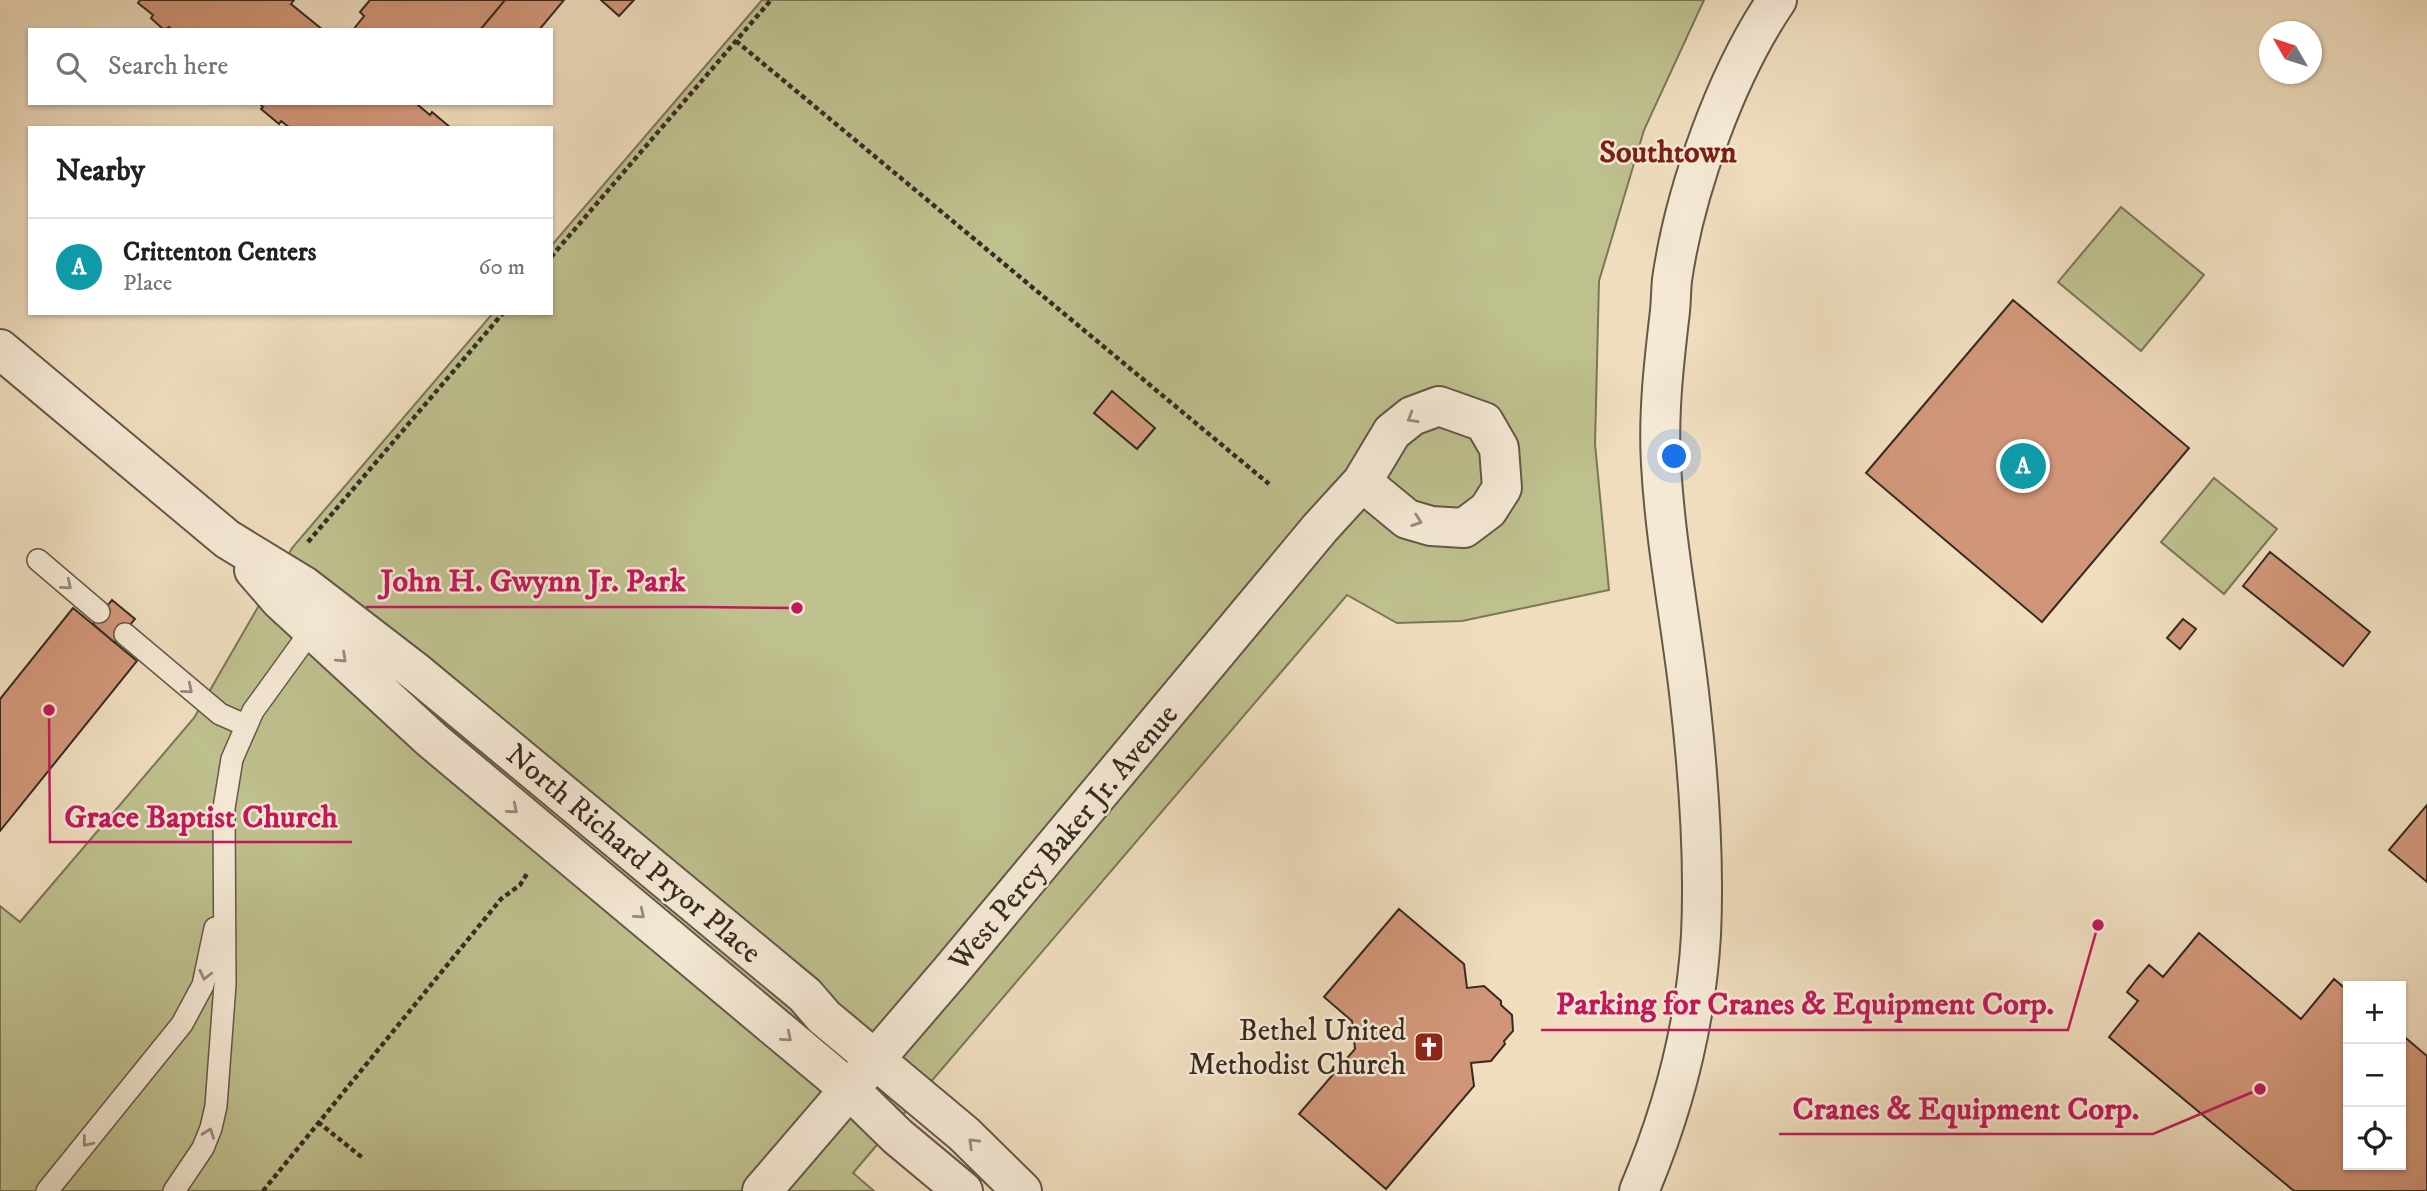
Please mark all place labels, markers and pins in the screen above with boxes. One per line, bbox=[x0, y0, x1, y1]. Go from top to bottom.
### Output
pin: A bbox=[2000, 440, 2046, 492]
callout: John H. Gwynn Jr. Park bbox=[366, 554, 699, 607]
callout: Grace Baptist Church bbox=[50, 789, 352, 842]
callout: Parking for Cranes & Equipment Corp. bbox=[1541, 977, 2068, 1030]
place label: Bethel United Methodist Church bbox=[1188, 1013, 1406, 1084]
church icon: Bethel United Methodist Church bbox=[1412, 1030, 1446, 1064]
callout: Cranes & Equipment Corp. bbox=[1779, 1081, 2153, 1134]

